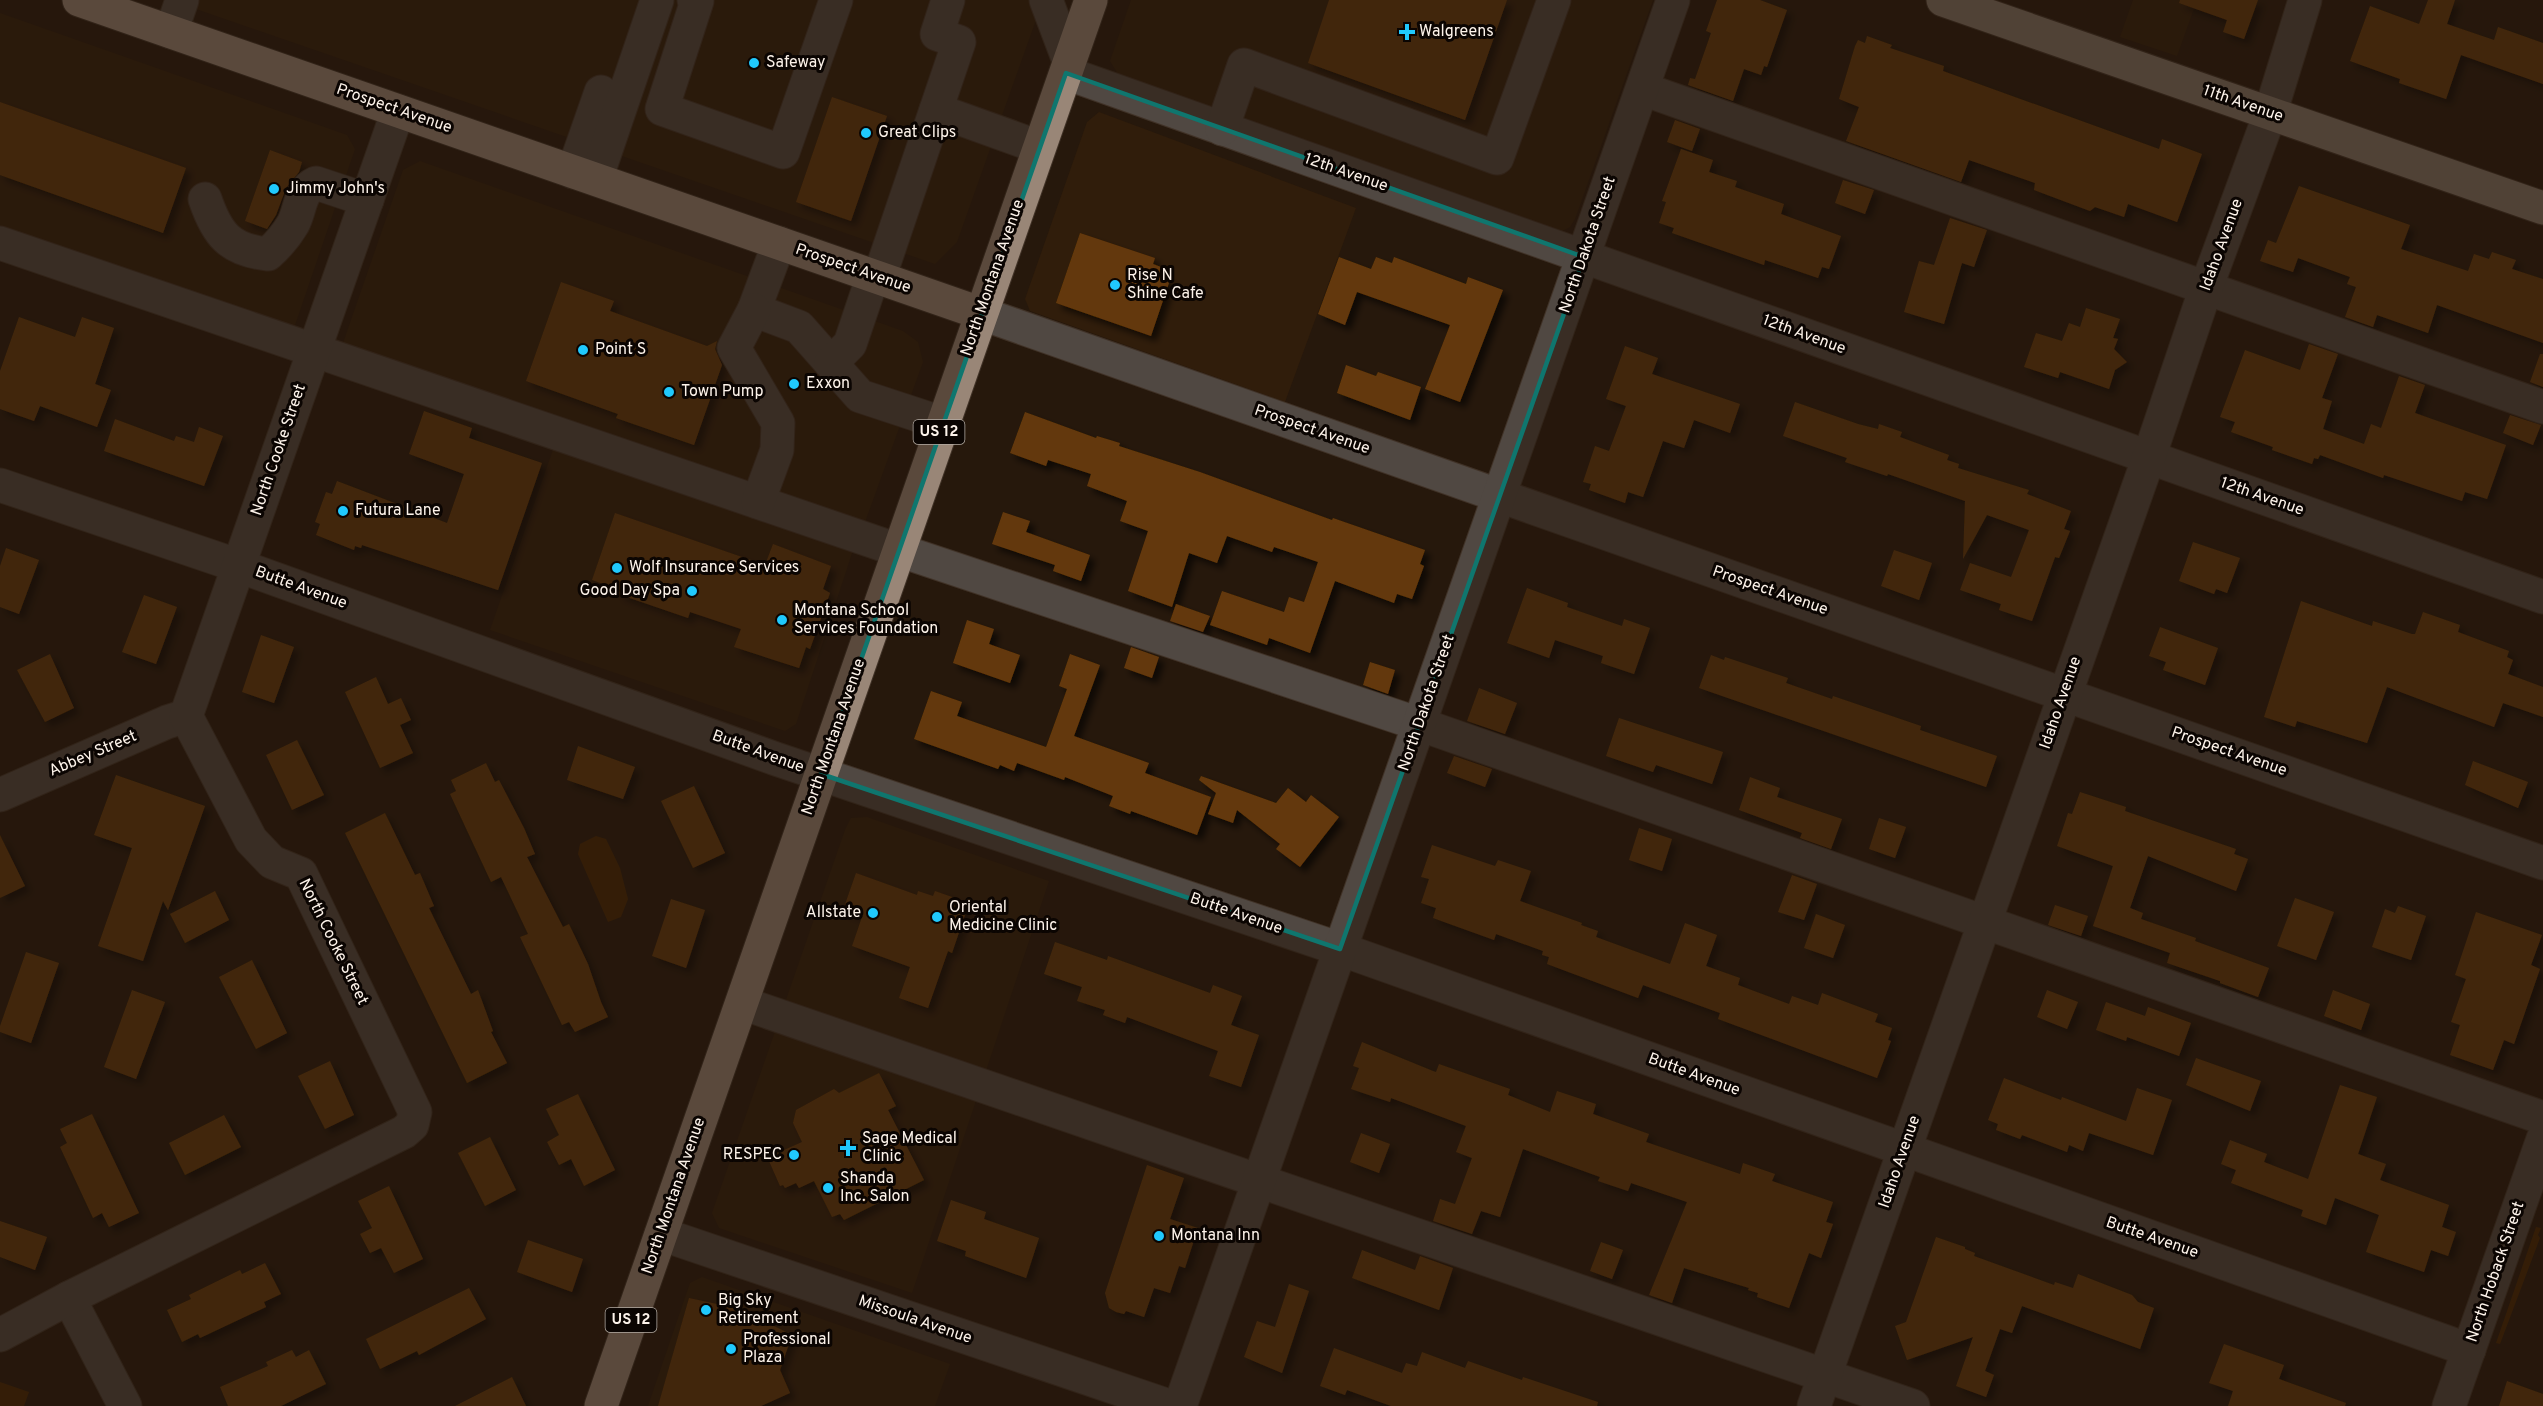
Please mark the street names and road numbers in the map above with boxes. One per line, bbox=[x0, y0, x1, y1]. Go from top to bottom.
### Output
street label: Prospect Avenue bbox=[334, 80, 454, 138]
street label: 11th Avenue bbox=[2200, 81, 2286, 127]
street label: 12th Avenue bbox=[1302, 149, 1390, 197]
street label: North Dakota Street bbox=[1555, 174, 1621, 316]
street label: Idaho Avenue bbox=[2196, 196, 2248, 294]
street label: North Montana Avenue bbox=[957, 197, 1029, 359]
street label: Prospect Avenue bbox=[793, 240, 913, 298]
street label: 12th Avenue bbox=[1760, 311, 1848, 359]
street label: North Cooke Street bbox=[247, 381, 311, 519]
street label: Prospect Avenue bbox=[1252, 401, 1372, 459]
road number: US 12 bbox=[914, 420, 964, 444]
street label: 12th Avenue bbox=[2218, 473, 2306, 521]
street label: Butte Avenue bbox=[252, 562, 350, 614]
street label: Prospect Avenue bbox=[1710, 562, 1830, 620]
street label: North Dakota Street bbox=[1394, 632, 1460, 774]
street label: Idaho Avenue bbox=[2036, 654, 2086, 752]
street label: North Montana Avenue bbox=[798, 656, 870, 818]
street label: Prospect Avenue bbox=[2169, 723, 2289, 781]
street label: Abbey Street bbox=[46, 726, 140, 782]
street label: Butte Avenue bbox=[709, 726, 807, 778]
street label: North Cooke Street bbox=[294, 876, 372, 1008]
street label: Butte Avenue bbox=[1187, 889, 1285, 939]
street label: Butte Avenue bbox=[1645, 1049, 1743, 1101]
street label: Idaho Avenue bbox=[1875, 1113, 1925, 1211]
street label: North Montana Avenue bbox=[638, 1115, 710, 1277]
street label: North Hoback Street bbox=[2463, 1199, 2529, 1345]
street label: Butte Avenue bbox=[2103, 1213, 2201, 1263]
street label: Missoula Avenue bbox=[856, 1291, 974, 1349]
road number: US 12 bbox=[606, 1308, 656, 1332]

